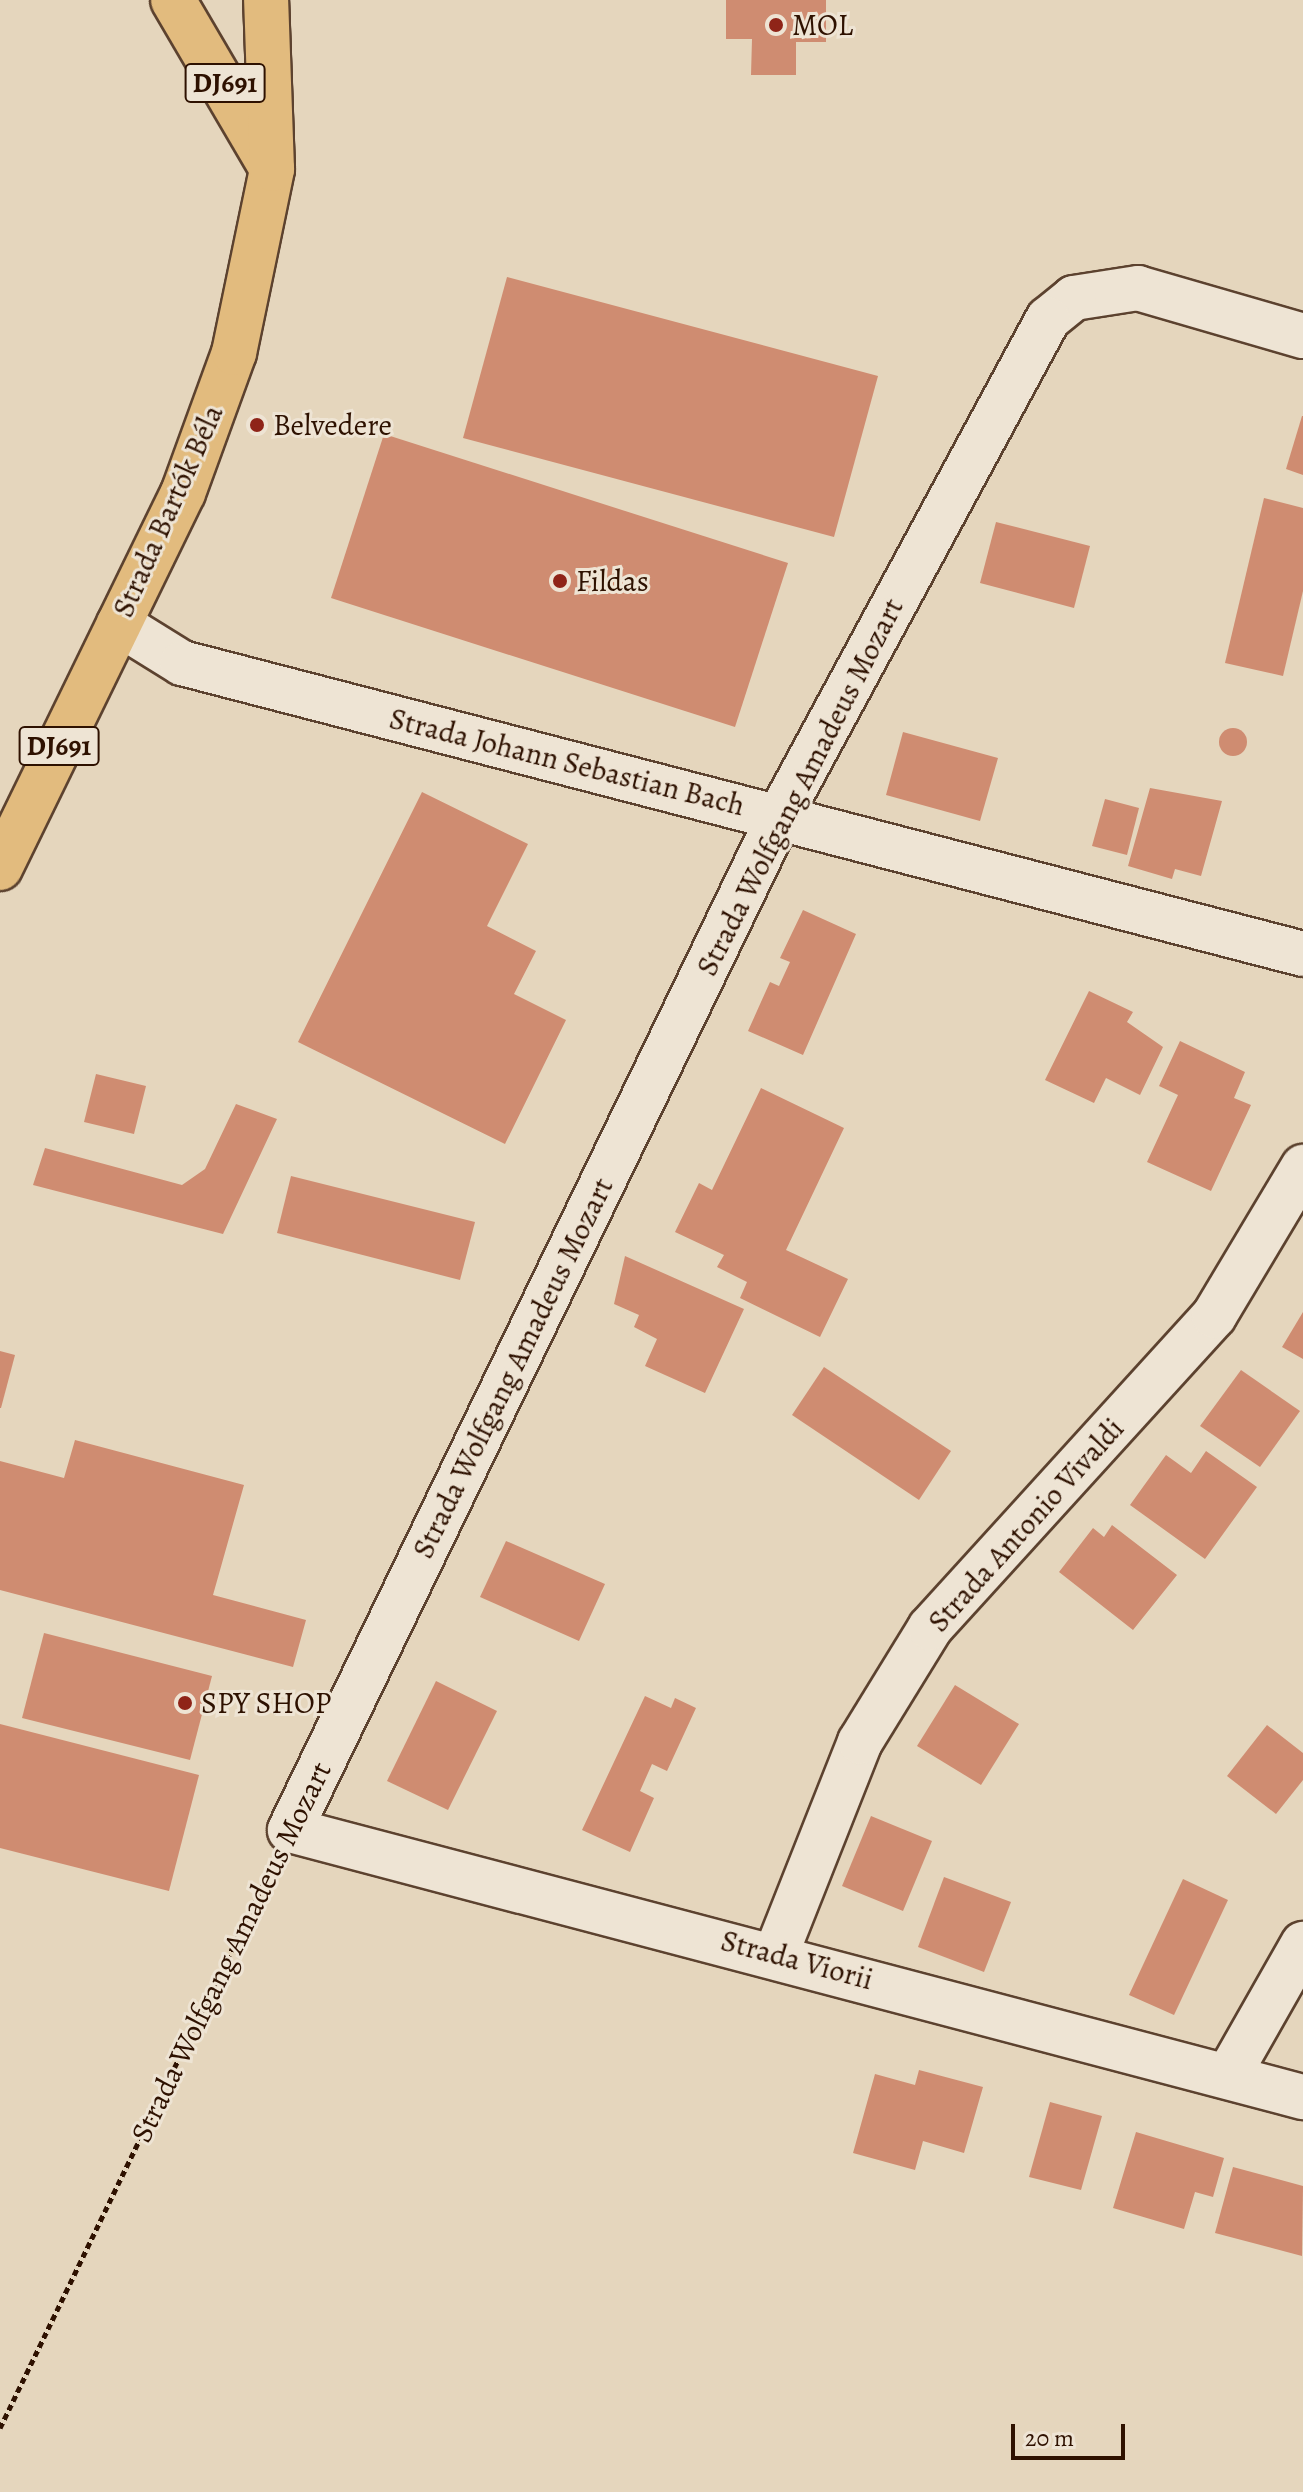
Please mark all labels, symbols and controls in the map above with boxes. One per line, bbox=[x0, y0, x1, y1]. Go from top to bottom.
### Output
place label: MOL bbox=[792, 7, 853, 43]
marker: MOL bbox=[767, 16, 785, 34]
road number: DJ691 bbox=[183, 59, 267, 107]
street label: Strada Bartók Béla bbox=[105, 399, 231, 623]
place label: Belvedere bbox=[273, 407, 392, 443]
marker: Belvedere bbox=[248, 416, 266, 434]
place label: Fildas bbox=[576, 563, 649, 599]
marker: Fildas bbox=[551, 572, 569, 590]
street label: Strada Wolfgang Amadeus Mozart bbox=[689, 592, 911, 982]
street label: Strada Johann Sebastian Bach bbox=[386, 700, 748, 824]
road number: DJ691 bbox=[17, 722, 101, 770]
street label: Strada Wolfgang Amadeus Mozart bbox=[405, 1172, 621, 1564]
street label: Strada Antonio Vivaldi bbox=[921, 1411, 1131, 1639]
place label: SPY SHOP bbox=[201, 1685, 331, 1721]
marker: SPY SHOP bbox=[176, 1694, 194, 1712]
street label: Strada Wolfgang Amadeus Mozart bbox=[123, 1756, 339, 2148]
street label: Strada Viorii bbox=[717, 1922, 877, 1998]
scale bar bbox=[1015, 2408, 1129, 2458]
text: 20 m bbox=[1025, 2422, 1074, 2454]

